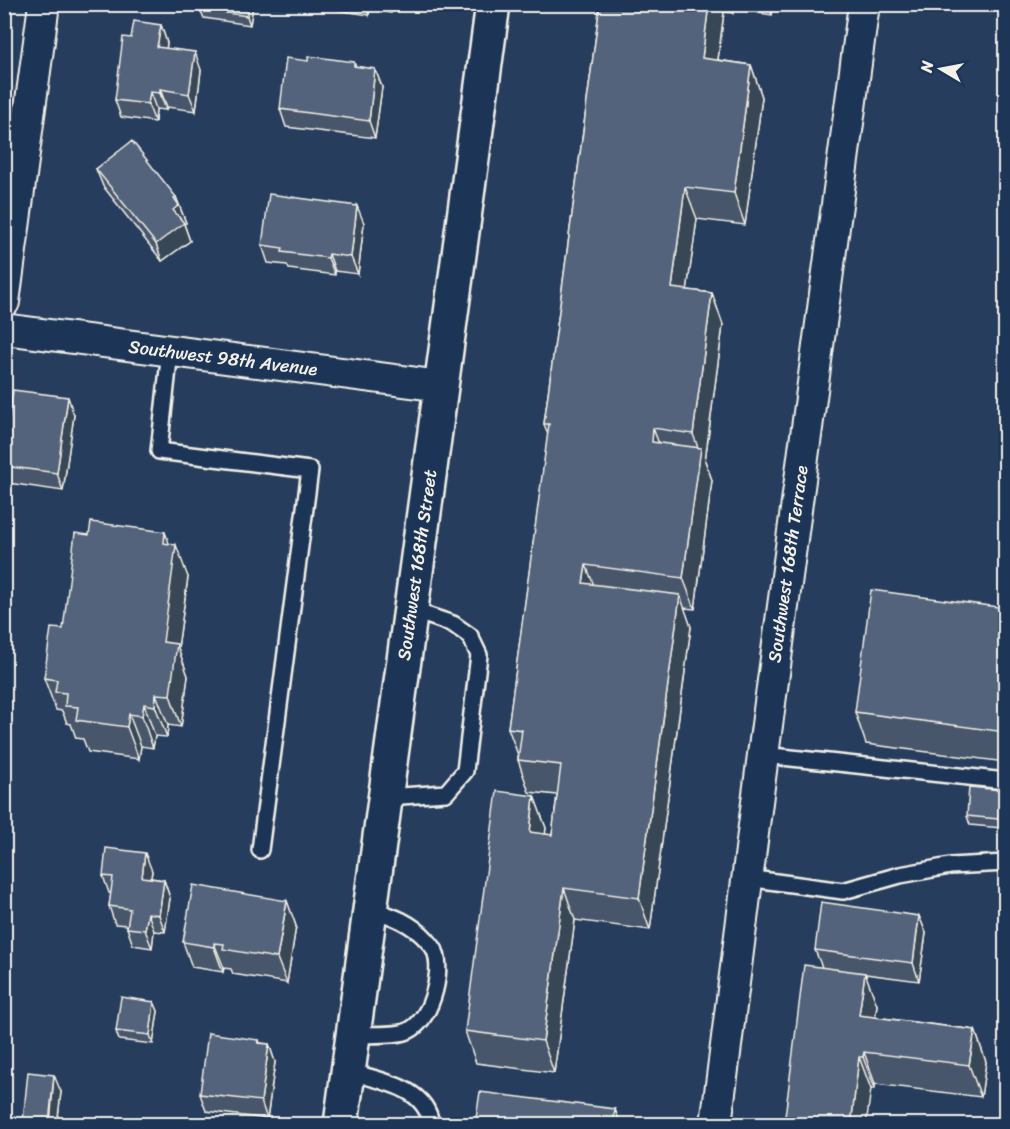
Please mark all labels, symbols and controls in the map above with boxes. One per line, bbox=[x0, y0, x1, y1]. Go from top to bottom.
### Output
north arrow bbox=[911, 39, 971, 99]
text: N bbox=[911, 58, 942, 75]
street label: Southwest 98th Avenue bbox=[127, 331, 320, 386]
street label: Southwest 168th Terrace bbox=[758, 463, 818, 665]
street label: Southwest 168th Street bbox=[388, 467, 446, 663]

